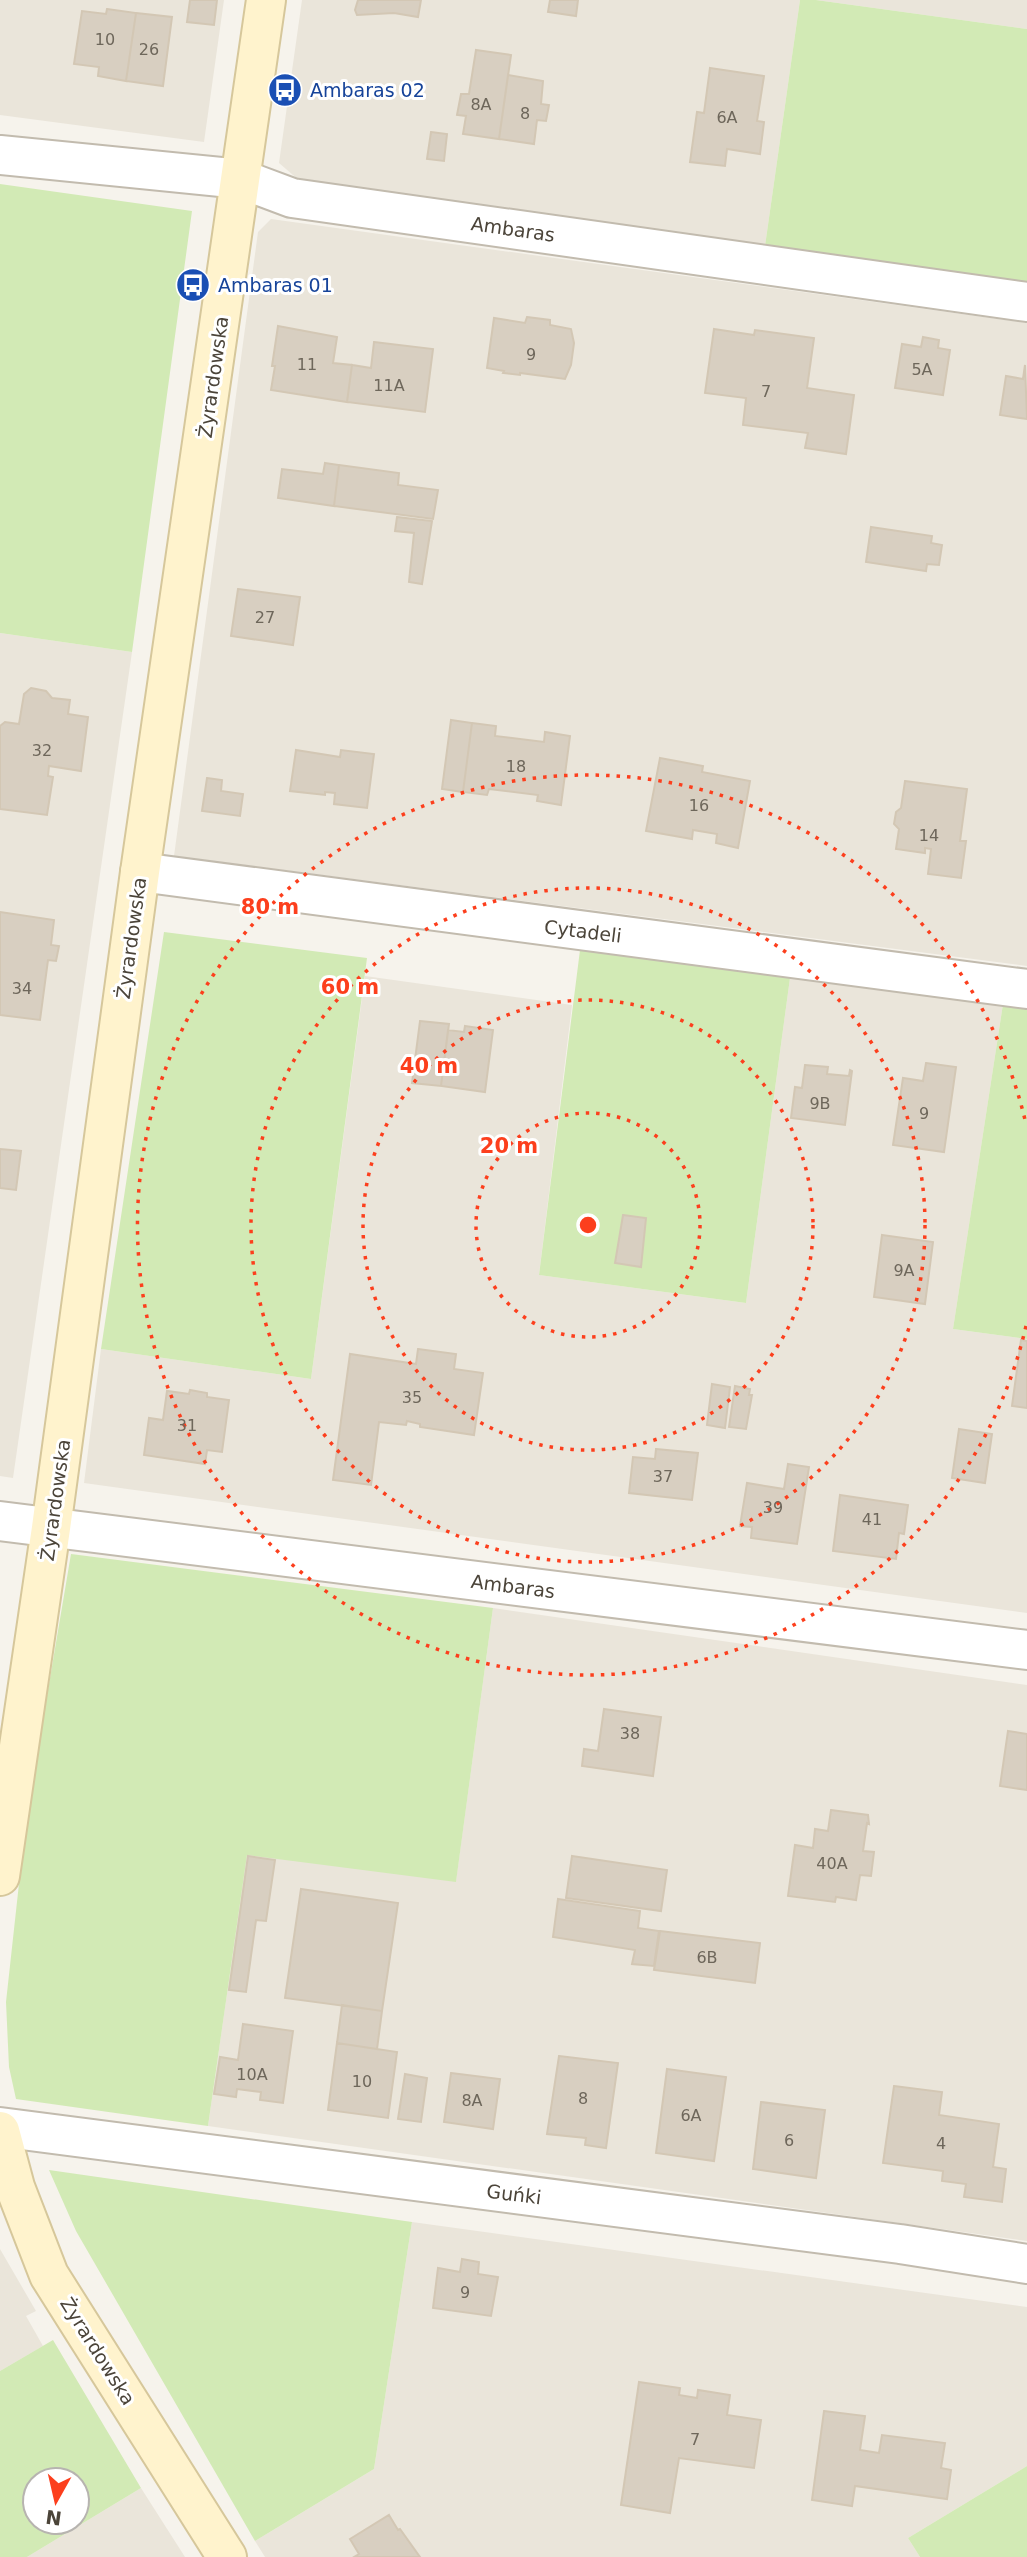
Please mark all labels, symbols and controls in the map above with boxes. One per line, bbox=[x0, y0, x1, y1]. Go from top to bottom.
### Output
house number: 10 bbox=[95, 30, 115, 49]
house number: 26 bbox=[139, 40, 159, 59]
bus stop icon: Ambaras 02 bbox=[266, 71, 304, 109]
place label: Ambaras 02 bbox=[310, 79, 425, 101]
house number: 8A bbox=[470, 95, 492, 114]
house number: 8 bbox=[520, 104, 530, 123]
house number: 6A bbox=[716, 108, 738, 127]
street label: Ambaras bbox=[470, 212, 556, 246]
bus stop icon: Ambaras 01 bbox=[174, 266, 212, 304]
place label: Ambaras 01 bbox=[218, 274, 333, 296]
street label: Żyrardowska bbox=[194, 315, 232, 439]
house number: 9 bbox=[526, 345, 536, 364]
house number: 11 bbox=[297, 355, 317, 374]
house number: 5A bbox=[911, 360, 933, 379]
house number: 11A bbox=[373, 376, 405, 395]
house number: 7 bbox=[761, 382, 771, 401]
house number: 27 bbox=[255, 608, 275, 627]
house number: 32 bbox=[32, 741, 52, 760]
house number: 18 bbox=[506, 757, 526, 776]
house number: 16 bbox=[689, 796, 709, 815]
house number: 14 bbox=[919, 826, 939, 845]
street label: Żyrardowska bbox=[112, 876, 150, 1000]
text: 80 m bbox=[241, 895, 299, 919]
street label: Cytadeli bbox=[543, 915, 623, 947]
text: 60 m bbox=[321, 975, 379, 999]
house number: 34 bbox=[12, 979, 32, 998]
text: 40 m bbox=[400, 1054, 458, 1078]
house number: 9B bbox=[809, 1094, 831, 1113]
house number: 9 bbox=[919, 1104, 929, 1123]
text: 20 m bbox=[480, 1134, 538, 1158]
centre of rings bbox=[576, 1213, 600, 1237]
house number: 9A bbox=[893, 1261, 915, 1280]
house number: 35 bbox=[402, 1388, 422, 1407]
house number: 31 bbox=[177, 1416, 197, 1435]
street label: Żyrardowska bbox=[36, 1438, 74, 1562]
house number: 37 bbox=[653, 1467, 673, 1486]
house number: 39 bbox=[763, 1498, 783, 1517]
house number: 41 bbox=[862, 1510, 882, 1529]
street label: Ambaras bbox=[470, 1570, 556, 1602]
house number: 38 bbox=[620, 1724, 640, 1743]
house number: 40A bbox=[816, 1854, 848, 1873]
house number: 6B bbox=[696, 1948, 718, 1967]
house number: 10A bbox=[236, 2065, 268, 2084]
house number: 10 bbox=[352, 2072, 372, 2091]
house number: 8 bbox=[578, 2089, 588, 2108]
house number: 8A bbox=[461, 2091, 483, 2110]
house number: 6A bbox=[680, 2106, 702, 2125]
house number: 6 bbox=[784, 2131, 794, 2150]
house number: 4 bbox=[936, 2134, 946, 2153]
street label: Guńki bbox=[485, 2180, 543, 2208]
house number: 9 bbox=[460, 2283, 470, 2302]
street label: Żyrardowska bbox=[56, 2293, 140, 2409]
house number: 7 bbox=[690, 2430, 700, 2449]
north arrow bbox=[21, 2466, 91, 2536]
text: N bbox=[44, 2506, 63, 2530]

